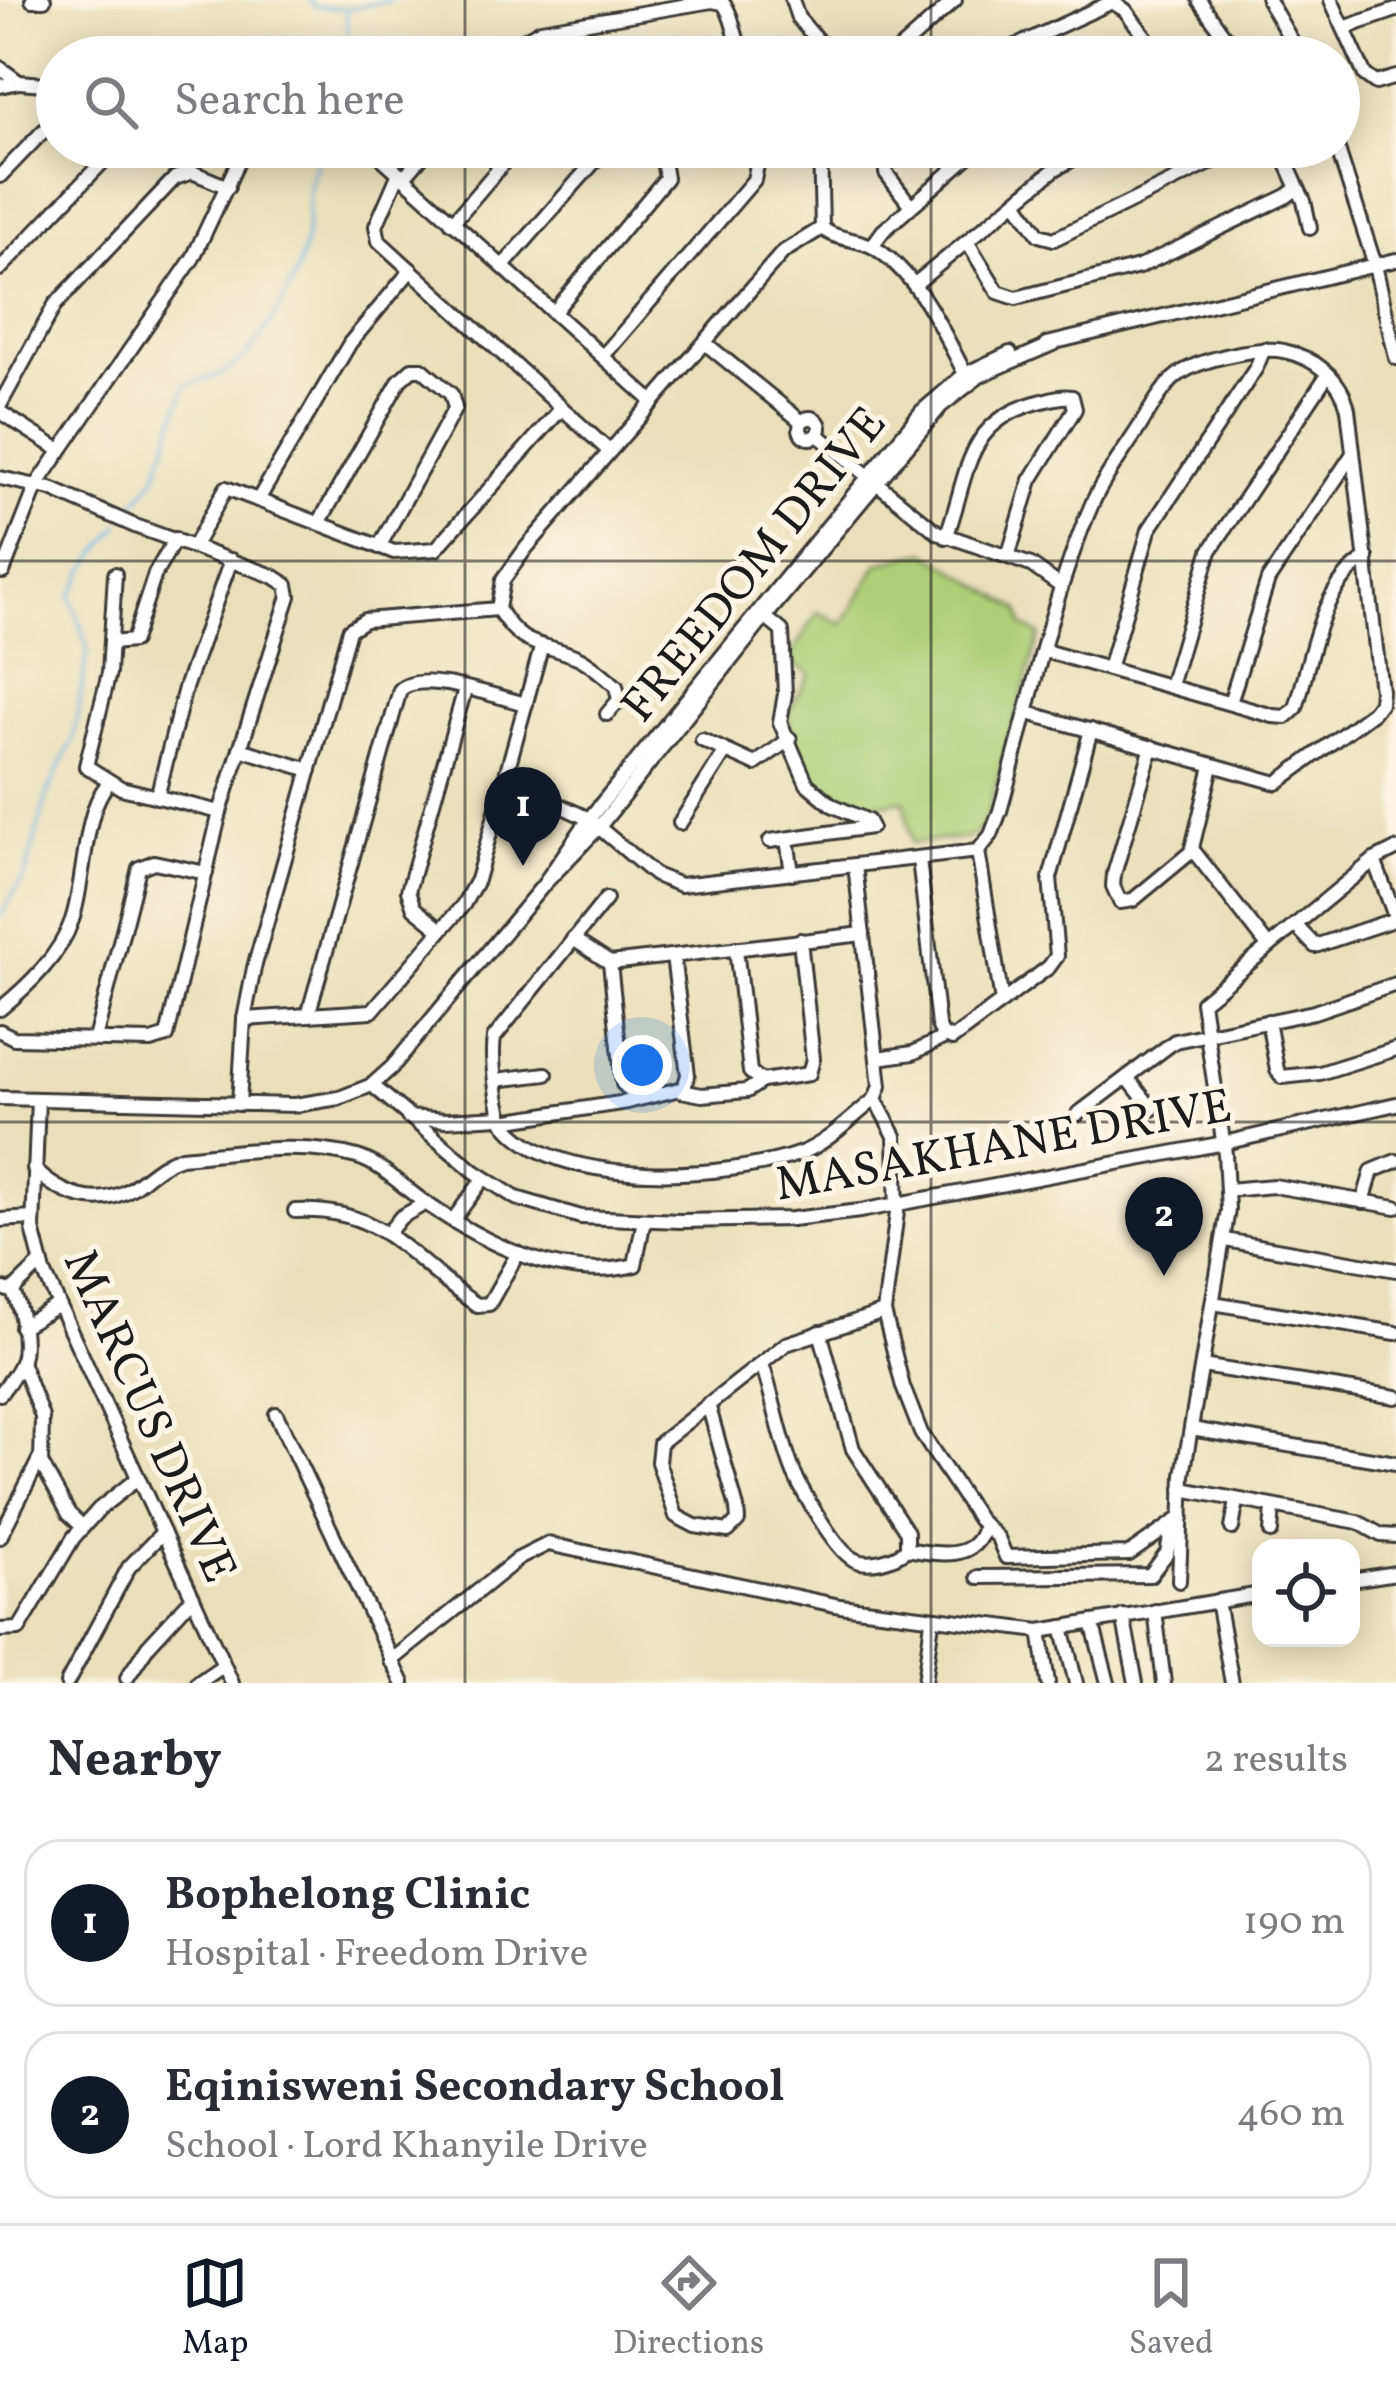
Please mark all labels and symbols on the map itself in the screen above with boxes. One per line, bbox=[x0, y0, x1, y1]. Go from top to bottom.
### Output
street label: FREEDOM DRIVE bbox=[607, 394, 904, 738]
pin: 1 bbox=[484, 767, 562, 866]
your location bbox=[612, 1035, 672, 1095]
street label: MASAKHANE DRIVE bbox=[770, 1074, 1237, 1221]
pin: 2 bbox=[1125, 1177, 1203, 1276]
street label: MARCUS DRIVE bbox=[45, 1240, 251, 1594]

